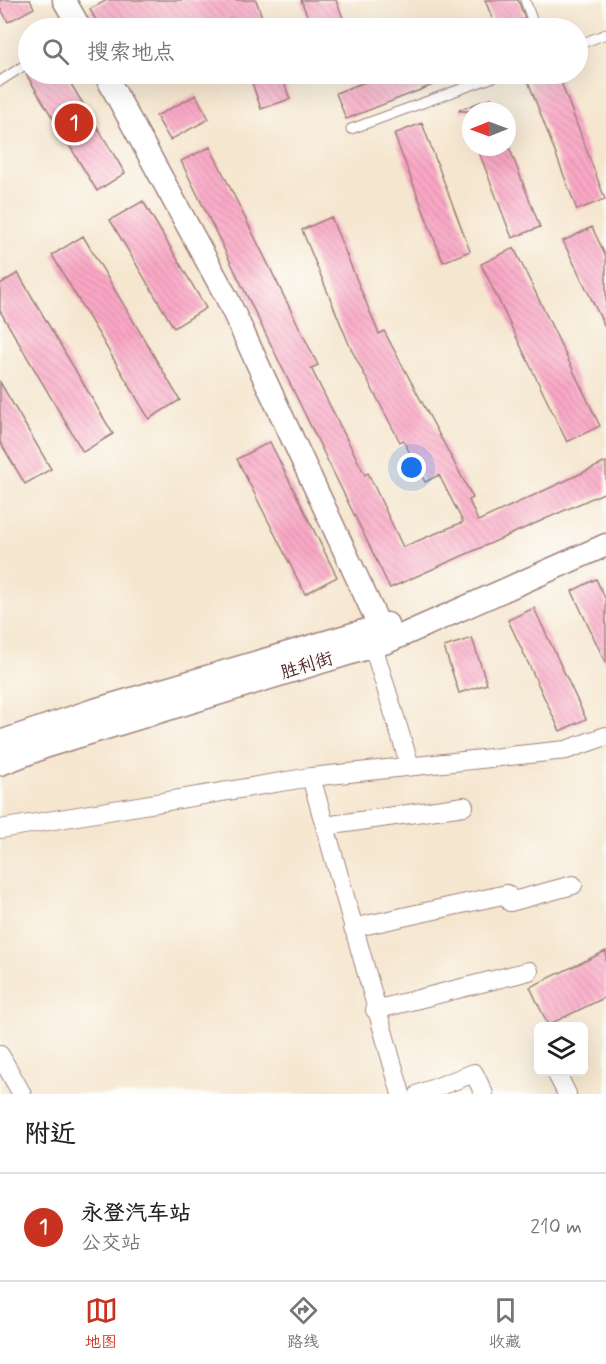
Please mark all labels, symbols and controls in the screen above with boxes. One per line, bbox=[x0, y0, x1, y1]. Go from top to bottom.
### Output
search box bbox=[18, 18, 588, 84]
icon: search bbox=[39, 35, 72, 68]
text: 搜索地点 bbox=[87, 39, 175, 67]
pin: 1 bbox=[54, 100, 94, 146]
north arrow bbox=[462, 102, 516, 156]
your location bbox=[397, 453, 426, 482]
street label: 胜利街 bbox=[278, 647, 336, 685]
map controls bbox=[534, 1022, 588, 1076]
button: layers bbox=[534, 1022, 588, 1076]
text: 附近 bbox=[24, 1118, 76, 1152]
text: 永登汽车站 bbox=[81, 1200, 191, 1228]
text: 1 bbox=[39, 1214, 48, 1241]
text: 210 m bbox=[530, 1214, 582, 1241]
text: 公交站 bbox=[81, 1230, 141, 1257]
tab: 地图 bbox=[85, 1294, 118, 1353]
tab: 路线 bbox=[287, 1294, 320, 1353]
tab: 收藏 bbox=[489, 1294, 522, 1353]

